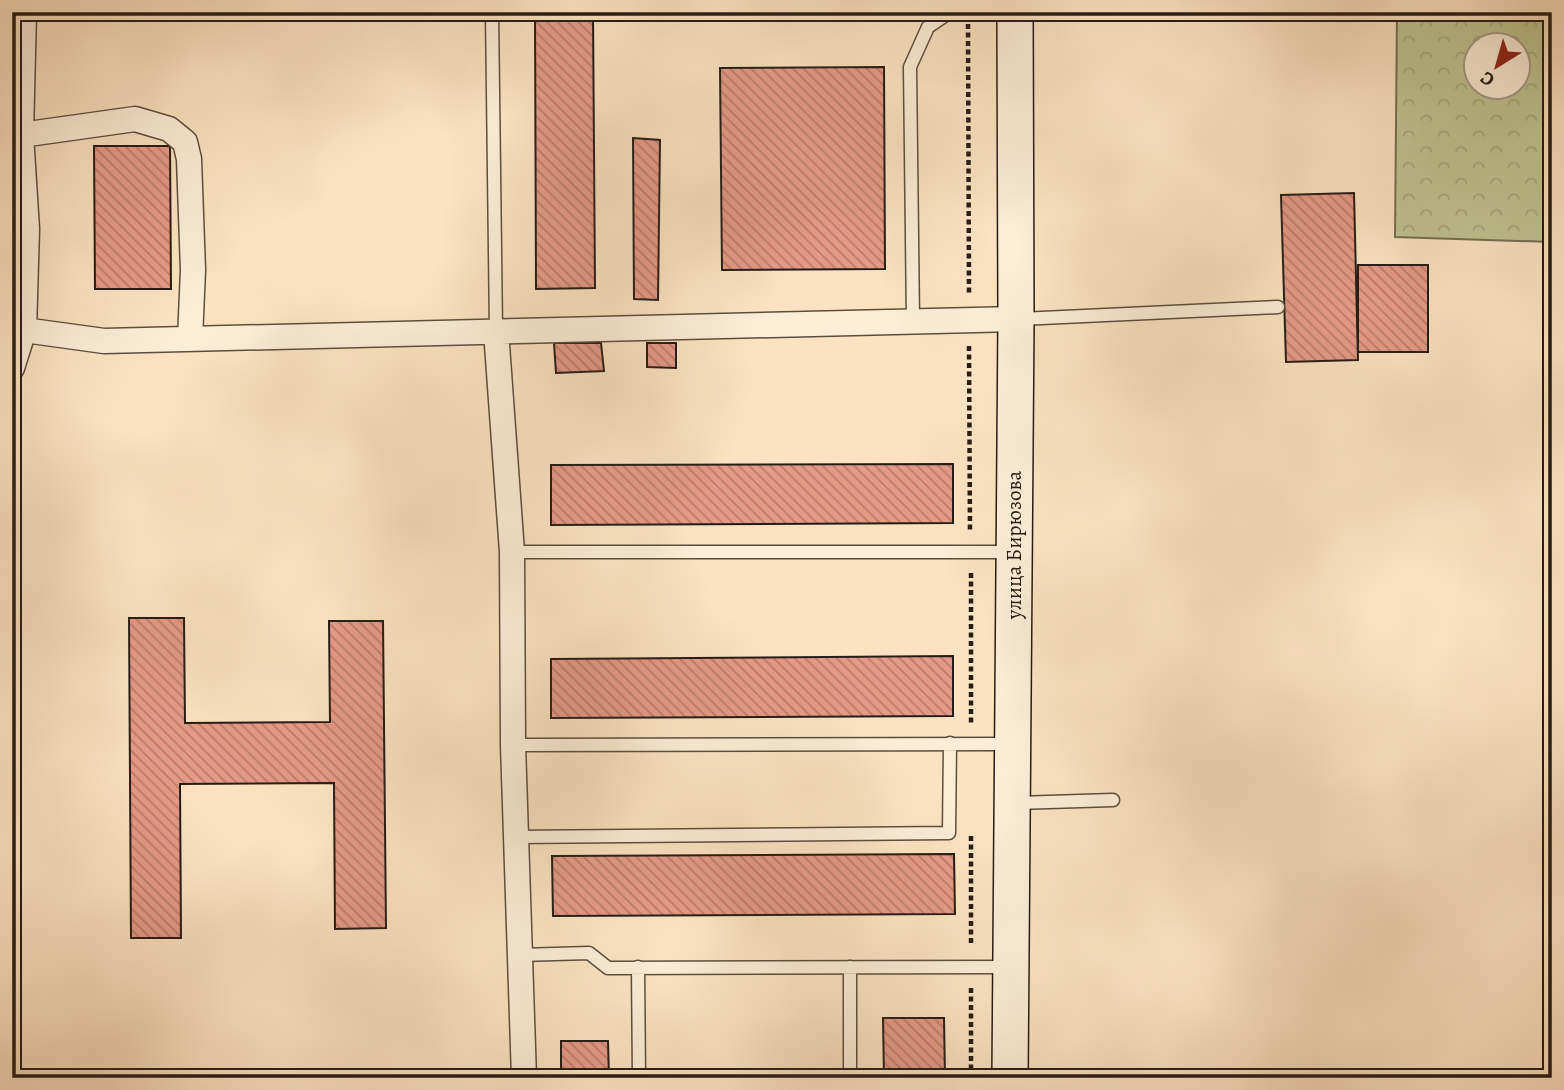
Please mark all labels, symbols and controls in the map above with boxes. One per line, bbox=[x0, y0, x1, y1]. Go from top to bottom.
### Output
north arrow bbox=[1462, 32, 1532, 102]
text: С bbox=[1475, 65, 1500, 93]
street label: улица Бирюзова bbox=[1000, 471, 1028, 620]

